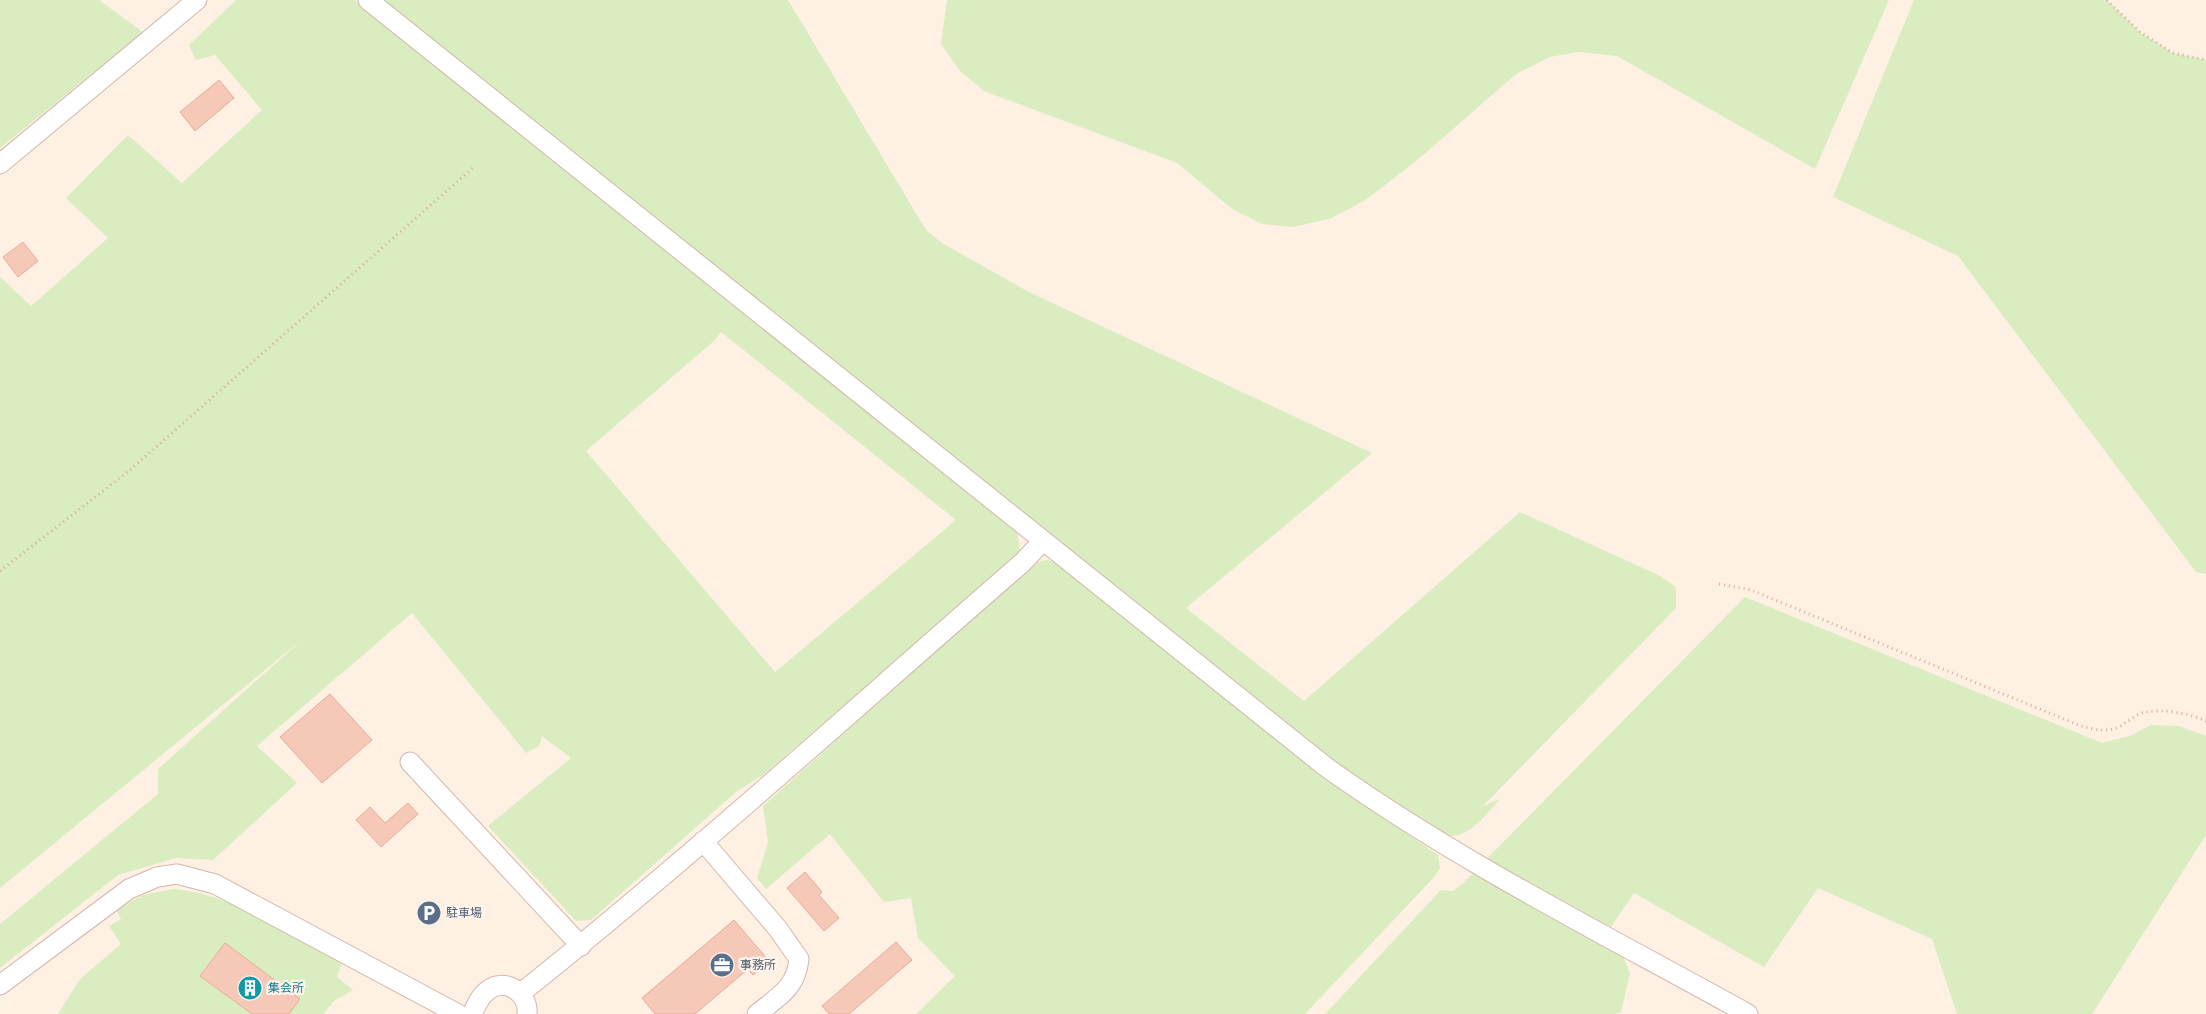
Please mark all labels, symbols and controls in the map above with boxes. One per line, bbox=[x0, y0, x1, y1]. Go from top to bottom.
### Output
parking icon: 駐車場 bbox=[416, 900, 442, 926]
place label: 駐車場 bbox=[446, 906, 482, 920]
office icon: 事務所 bbox=[709, 952, 735, 978]
place label: 事務所 bbox=[740, 958, 776, 972]
building icon: 集会所 bbox=[237, 975, 263, 1001]
place label: 集会所 bbox=[268, 981, 304, 995]

